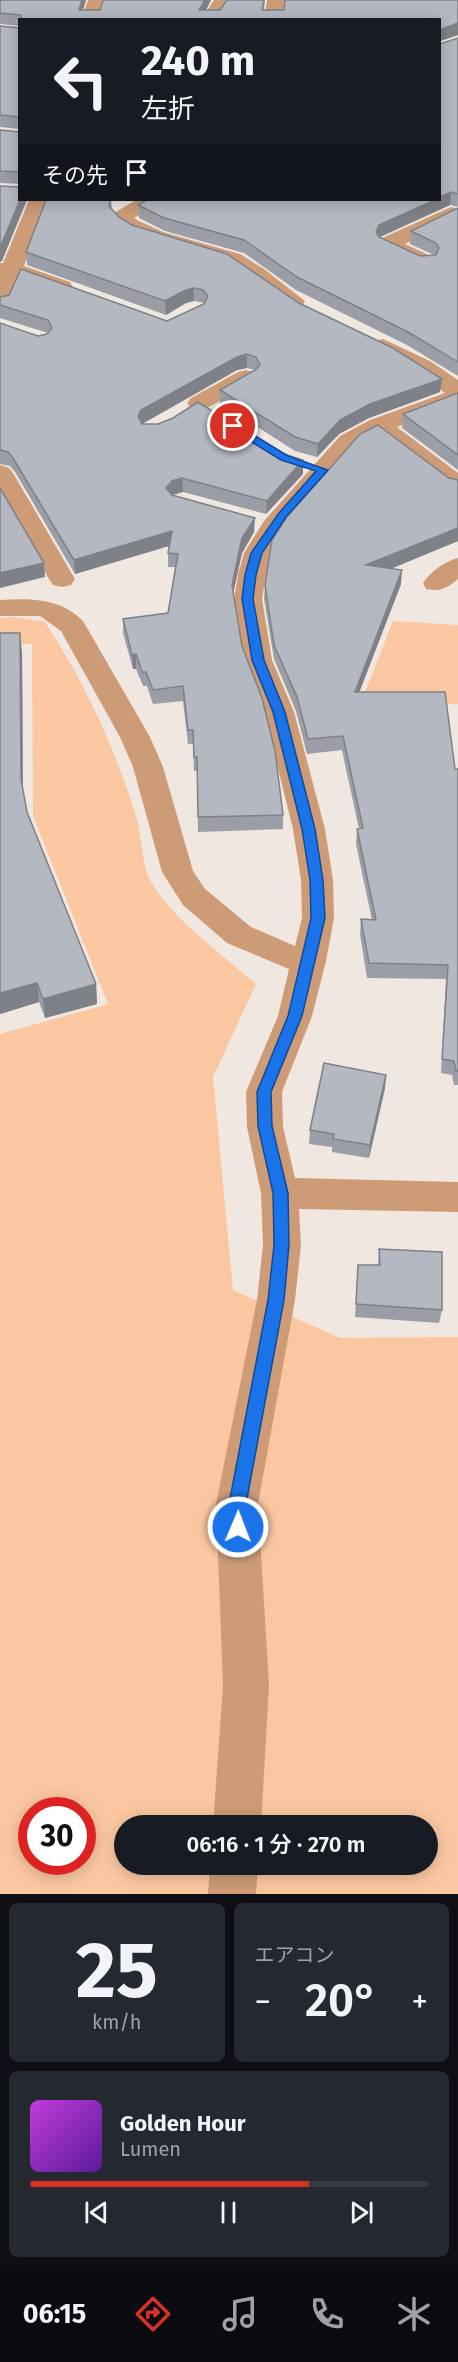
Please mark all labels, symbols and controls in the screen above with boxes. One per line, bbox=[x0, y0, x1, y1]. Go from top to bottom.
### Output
text: 240 m bbox=[141, 36, 255, 86]
icon: left bbox=[42, 42, 120, 120]
text: 左折 bbox=[141, 93, 195, 125]
icon: arrive bbox=[120, 156, 153, 189]
text: その先 bbox=[42, 162, 108, 189]
pin bbox=[207, 400, 258, 451]
icon: arrive bbox=[216, 409, 249, 442]
position arrow bbox=[206, 1495, 270, 1559]
speed limit sign: 30 bbox=[18, 1797, 96, 1875]
text: 06:16 · 1 分 · 270 m bbox=[187, 1831, 365, 1858]
text: 25 bbox=[76, 1924, 158, 2018]
text: エアコン bbox=[255, 1943, 335, 1967]
text: 20° bbox=[305, 1974, 378, 2028]
text: − bbox=[255, 1982, 271, 2022]
text: + bbox=[412, 1982, 428, 2022]
text: km/h bbox=[92, 2010, 142, 2034]
text: Golden Hour bbox=[120, 2110, 246, 2137]
text: Lumen bbox=[120, 2137, 181, 2161]
icon: previous bbox=[80, 2196, 113, 2229]
icon: pause bbox=[212, 2196, 245, 2229]
icon: next bbox=[345, 2196, 378, 2229]
icon: directions bbox=[132, 2293, 174, 2335]
icon: music bbox=[219, 2293, 261, 2335]
icon: phone bbox=[306, 2293, 348, 2335]
icon: climate bbox=[393, 2293, 435, 2335]
text: 06:15 bbox=[23, 2298, 86, 2330]

